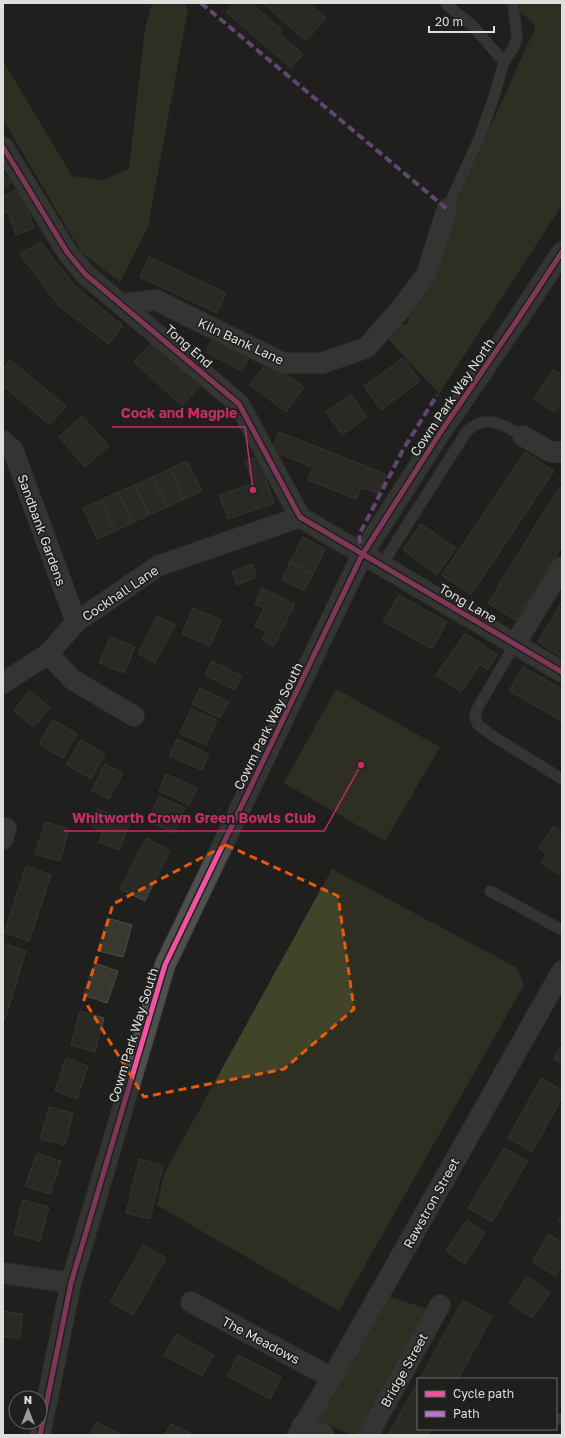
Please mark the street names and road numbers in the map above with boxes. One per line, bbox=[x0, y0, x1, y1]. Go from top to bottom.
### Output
street label: Kiln Bank Lane bbox=[196, 314, 286, 368]
street label: Tong End bbox=[162, 321, 216, 371]
street label: Cowm Park Way North bbox=[407, 335, 497, 459]
street label: Sandbank Gardens bbox=[14, 472, 70, 588]
street label: Cockhall Lane bbox=[79, 562, 161, 624]
street label: Tong Lane bbox=[436, 580, 500, 626]
street label: Cowm Park Way South bbox=[230, 660, 306, 792]
street label: Cowm Park Way South bbox=[105, 966, 161, 1104]
street label: Rawstron Street bbox=[400, 1155, 462, 1251]
street label: The Meadows bbox=[219, 1313, 303, 1367]
street label: Bridge Street bbox=[377, 1330, 431, 1410]

